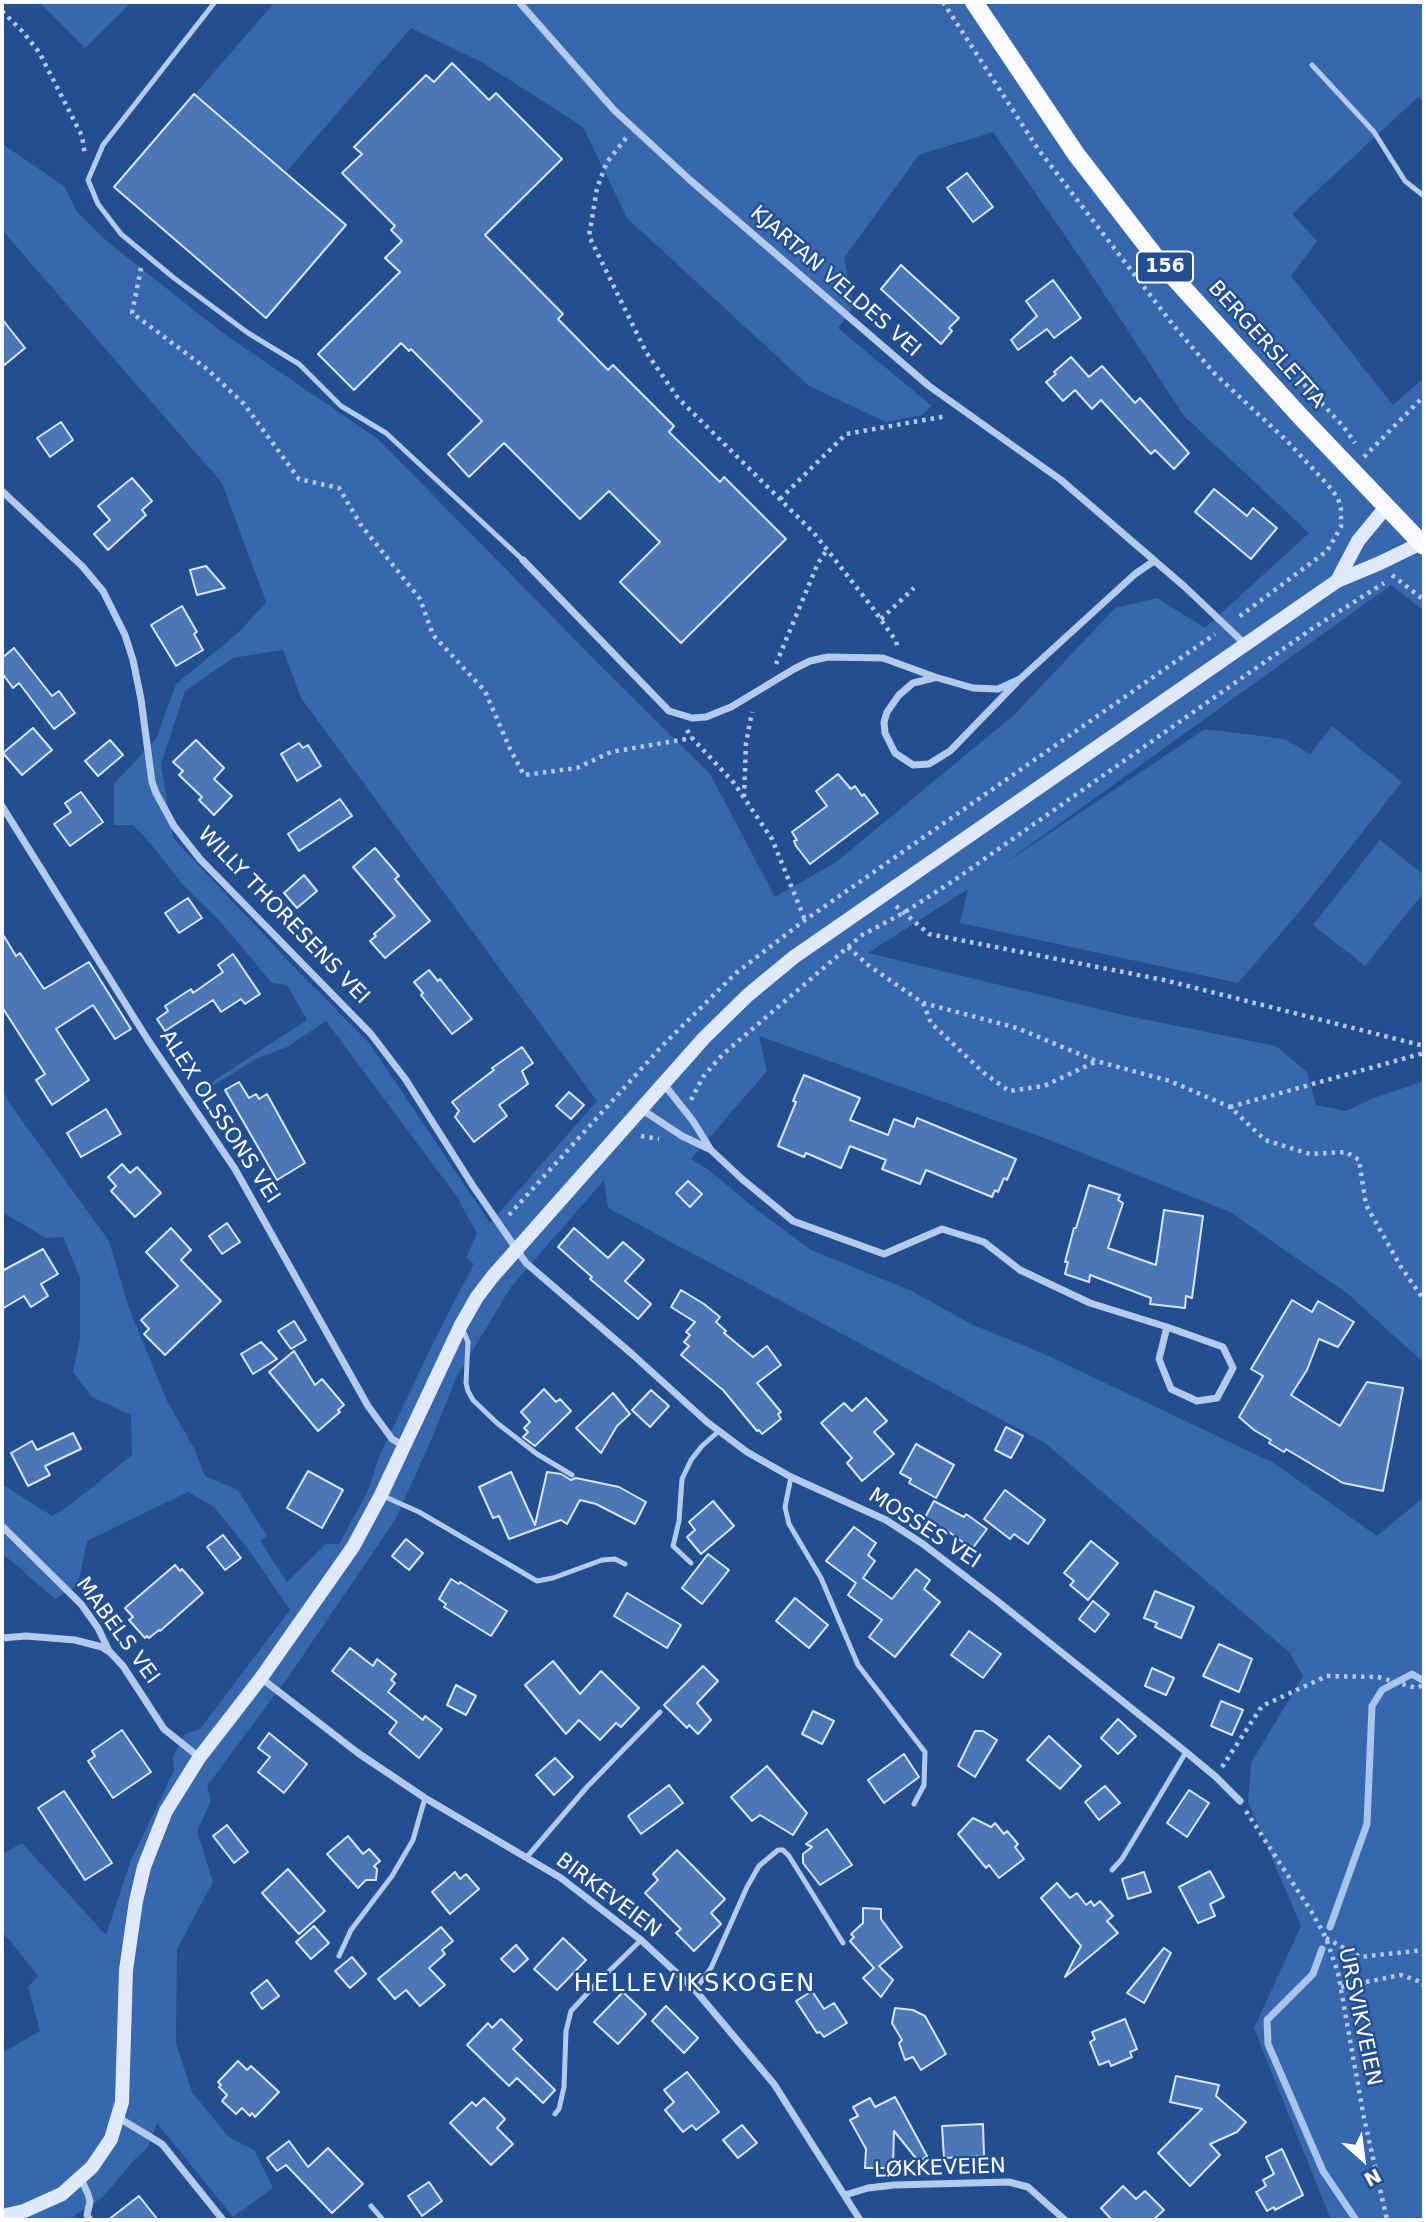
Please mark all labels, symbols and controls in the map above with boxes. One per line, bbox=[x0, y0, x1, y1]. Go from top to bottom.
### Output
street label: KJARTAN VELDES VEI bbox=[745, 201, 925, 363]
road number: 156 bbox=[1137, 252, 1193, 282]
street label: BERGERSLETTA bbox=[1202, 276, 1330, 414]
street label: WILLY THORESENS VEI bbox=[192, 822, 374, 1010]
street label: ALEX OLSSONS VEI bbox=[154, 1026, 284, 1208]
street label: MOSSES VEI bbox=[863, 1483, 985, 1575]
street label: MABELS VEI bbox=[70, 1573, 164, 1689]
street label: BIRKEVEIEN bbox=[550, 1848, 666, 1944]
street label: URSVIKVEIEN bbox=[1332, 1946, 1386, 2088]
district label: HELLEVIKSKOGEN bbox=[575, 1971, 815, 1999]
north arrow bbox=[1328, 2124, 1398, 2194]
street label: LØKKEVEIEN bbox=[874, 2154, 1006, 2184]
text: N bbox=[1361, 2164, 1385, 2191]

